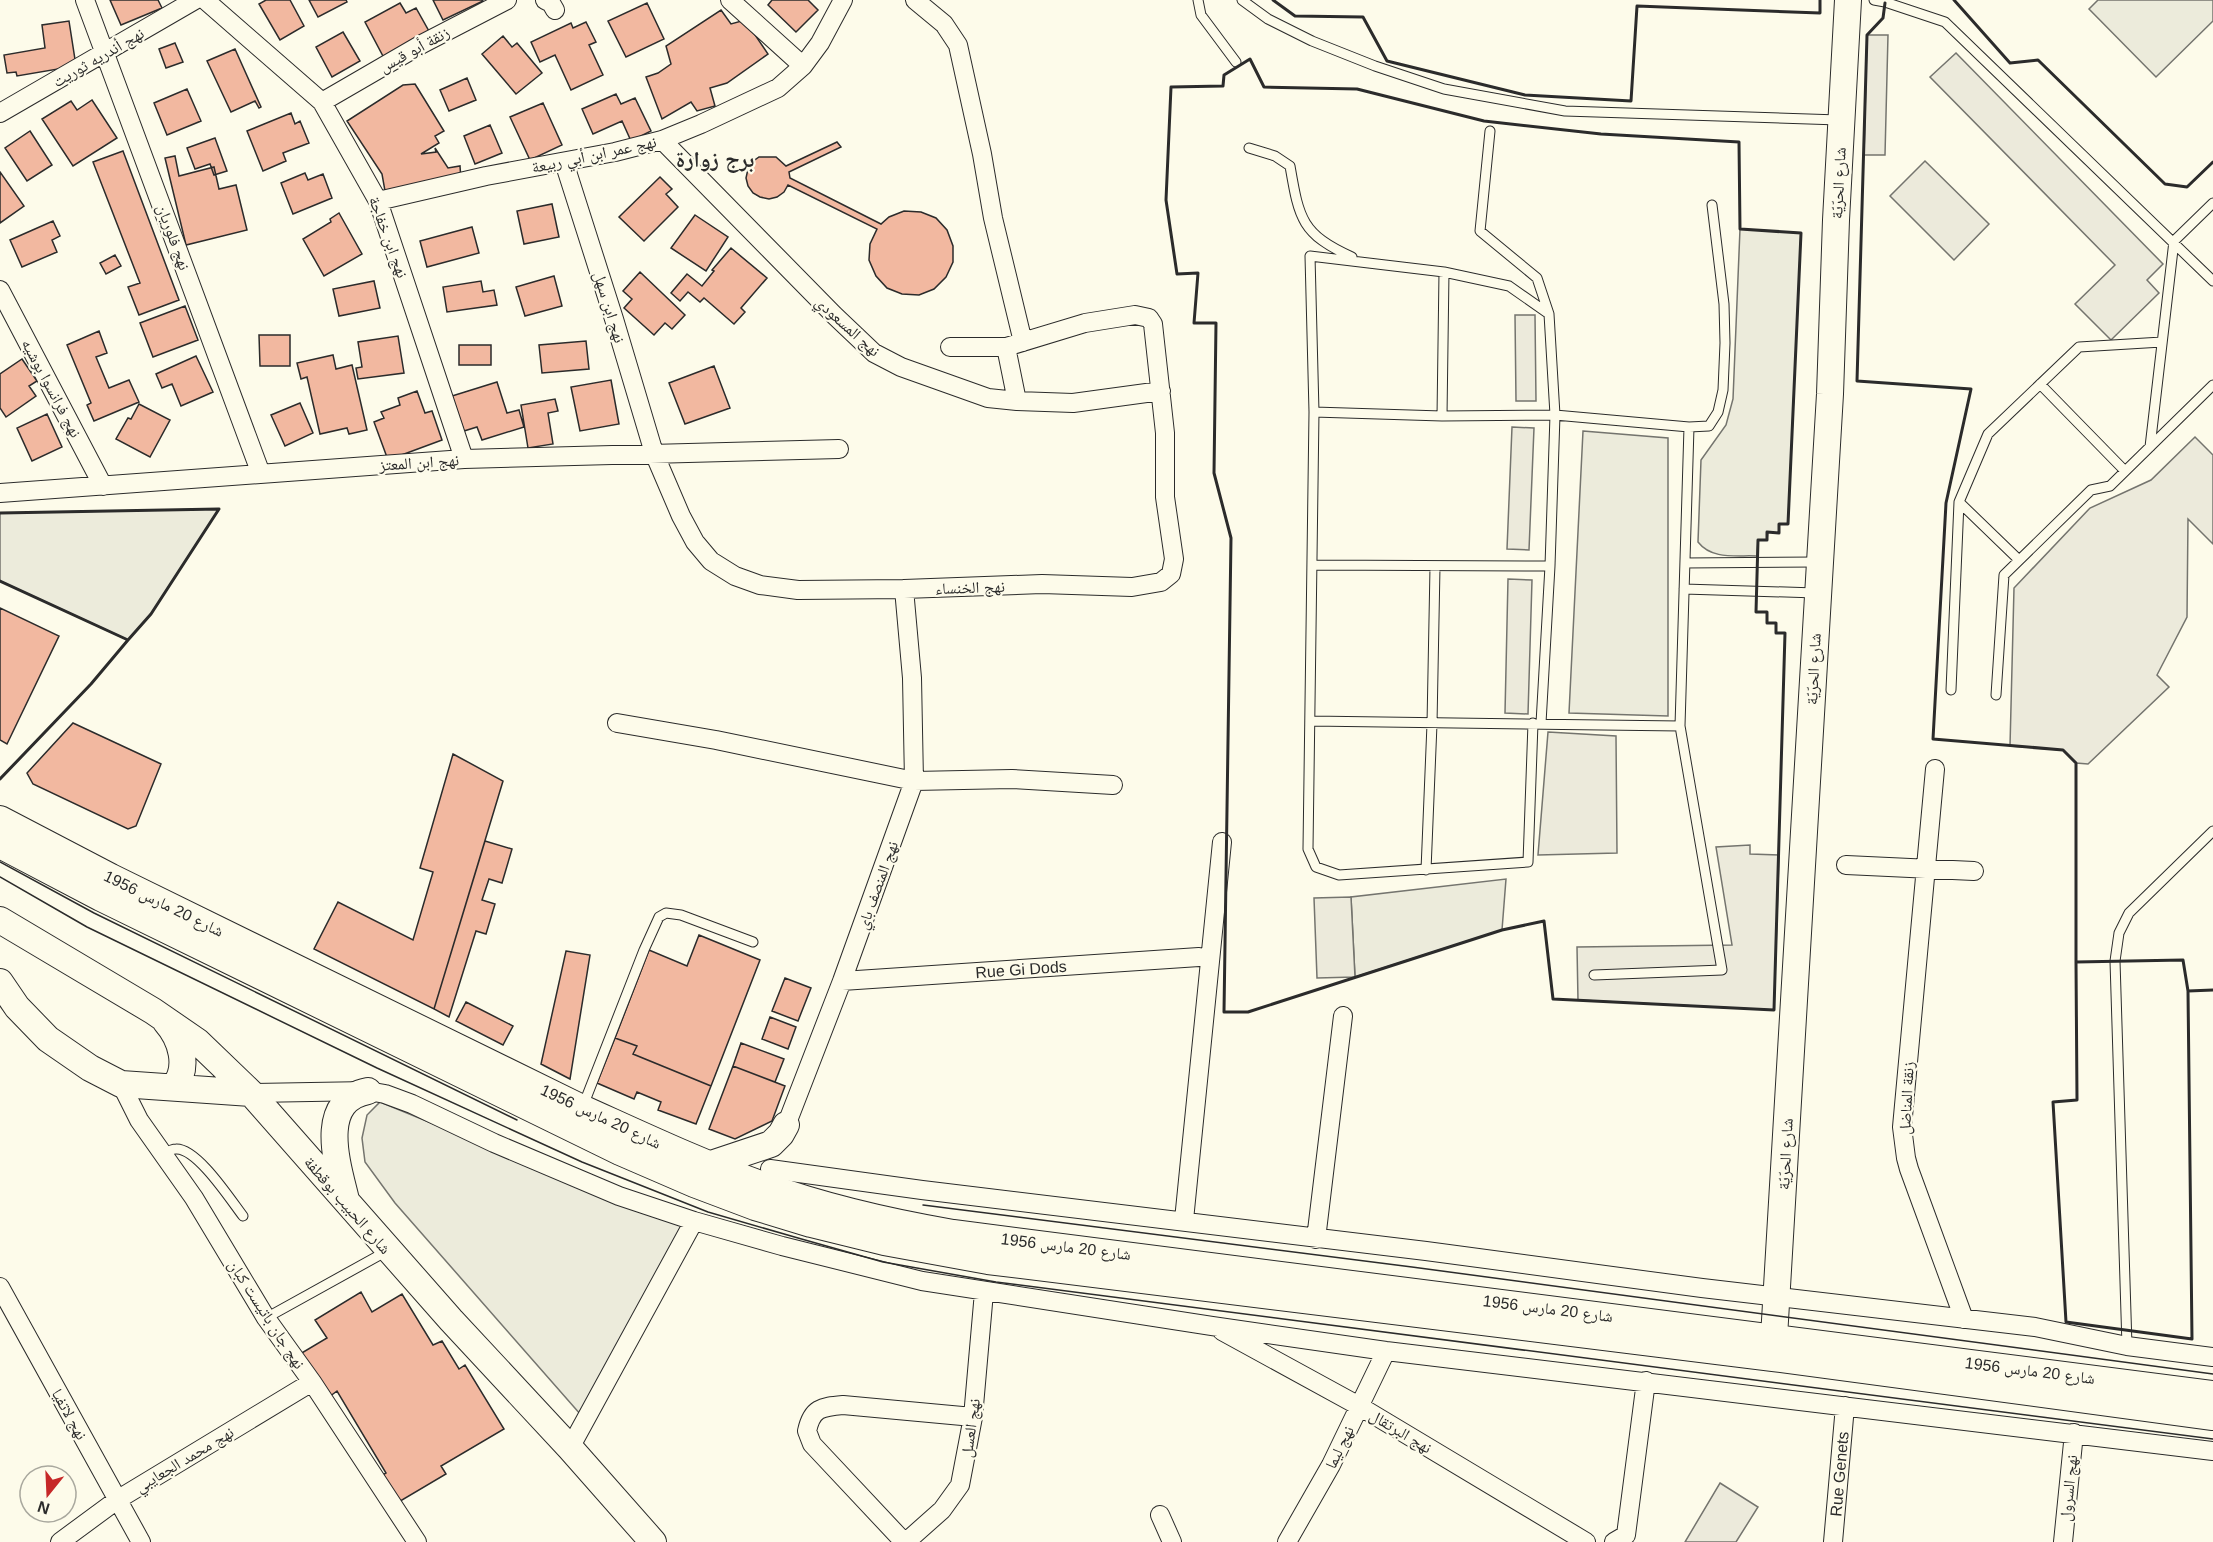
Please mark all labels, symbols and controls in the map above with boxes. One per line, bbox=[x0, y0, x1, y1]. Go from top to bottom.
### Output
street label: زنقة أبو قيس bbox=[376, 23, 453, 77]
street label: نهج أندريه ثوريت bbox=[49, 24, 148, 92]
street label: نهج عمر ابن أبي ربيعة bbox=[530, 132, 659, 180]
district label: برج زوارة bbox=[676, 147, 754, 173]
street label: شارع الحرّيّة bbox=[1828, 147, 1851, 219]
street label: نهج ابن خفاجة bbox=[364, 194, 411, 281]
street label: نهج فلوريان bbox=[152, 202, 193, 273]
street label: نهج ابن سهل bbox=[589, 269, 628, 345]
street label: نهج المسعودي bbox=[809, 293, 883, 363]
street label: نهج فرانسوا بوشيه bbox=[17, 336, 85, 441]
street label: نهج ابن المعتز bbox=[377, 451, 460, 476]
street label: نهج الخنساء bbox=[935, 578, 1005, 599]
street label: شارع الحرّيّة bbox=[1803, 633, 1826, 705]
street label: نهج المنصف باي bbox=[854, 839, 905, 933]
street label: شارع 20 مارس 1956 bbox=[100, 867, 226, 942]
street label: Rue Gi Dods bbox=[975, 958, 1067, 981]
street label: زنقة المناضل bbox=[1896, 1061, 1919, 1135]
street label: شارع 20 مارس 1956 bbox=[537, 1081, 664, 1154]
street label: شارع الحرّيّة bbox=[1775, 1118, 1798, 1190]
street label: شارع الحبيب بوقطفة bbox=[299, 1153, 394, 1259]
street label: شارع 20 مارس 1956 bbox=[1000, 1230, 1132, 1265]
street label: نهج جان باتيست كبان bbox=[223, 1257, 308, 1373]
street label: شارع 20 مارس 1956 bbox=[1482, 1292, 1614, 1327]
street label: شارع 20 مارس 1956 bbox=[1964, 1354, 2096, 1389]
street label: نهج لاتفيا bbox=[47, 1386, 90, 1444]
street label: نهج العسل bbox=[958, 1397, 985, 1459]
street label: نهج البرتقال bbox=[1366, 1406, 1435, 1458]
street label: نهج محمد الجعايبي bbox=[132, 1423, 239, 1499]
street label: نهج ليما bbox=[1322, 1423, 1359, 1472]
street label: Rue Genets bbox=[1827, 1431, 1852, 1517]
street label: نهج السرول bbox=[2057, 1454, 2082, 1522]
north arrow bbox=[18, 1464, 78, 1524]
text: N bbox=[35, 1498, 52, 1518]

